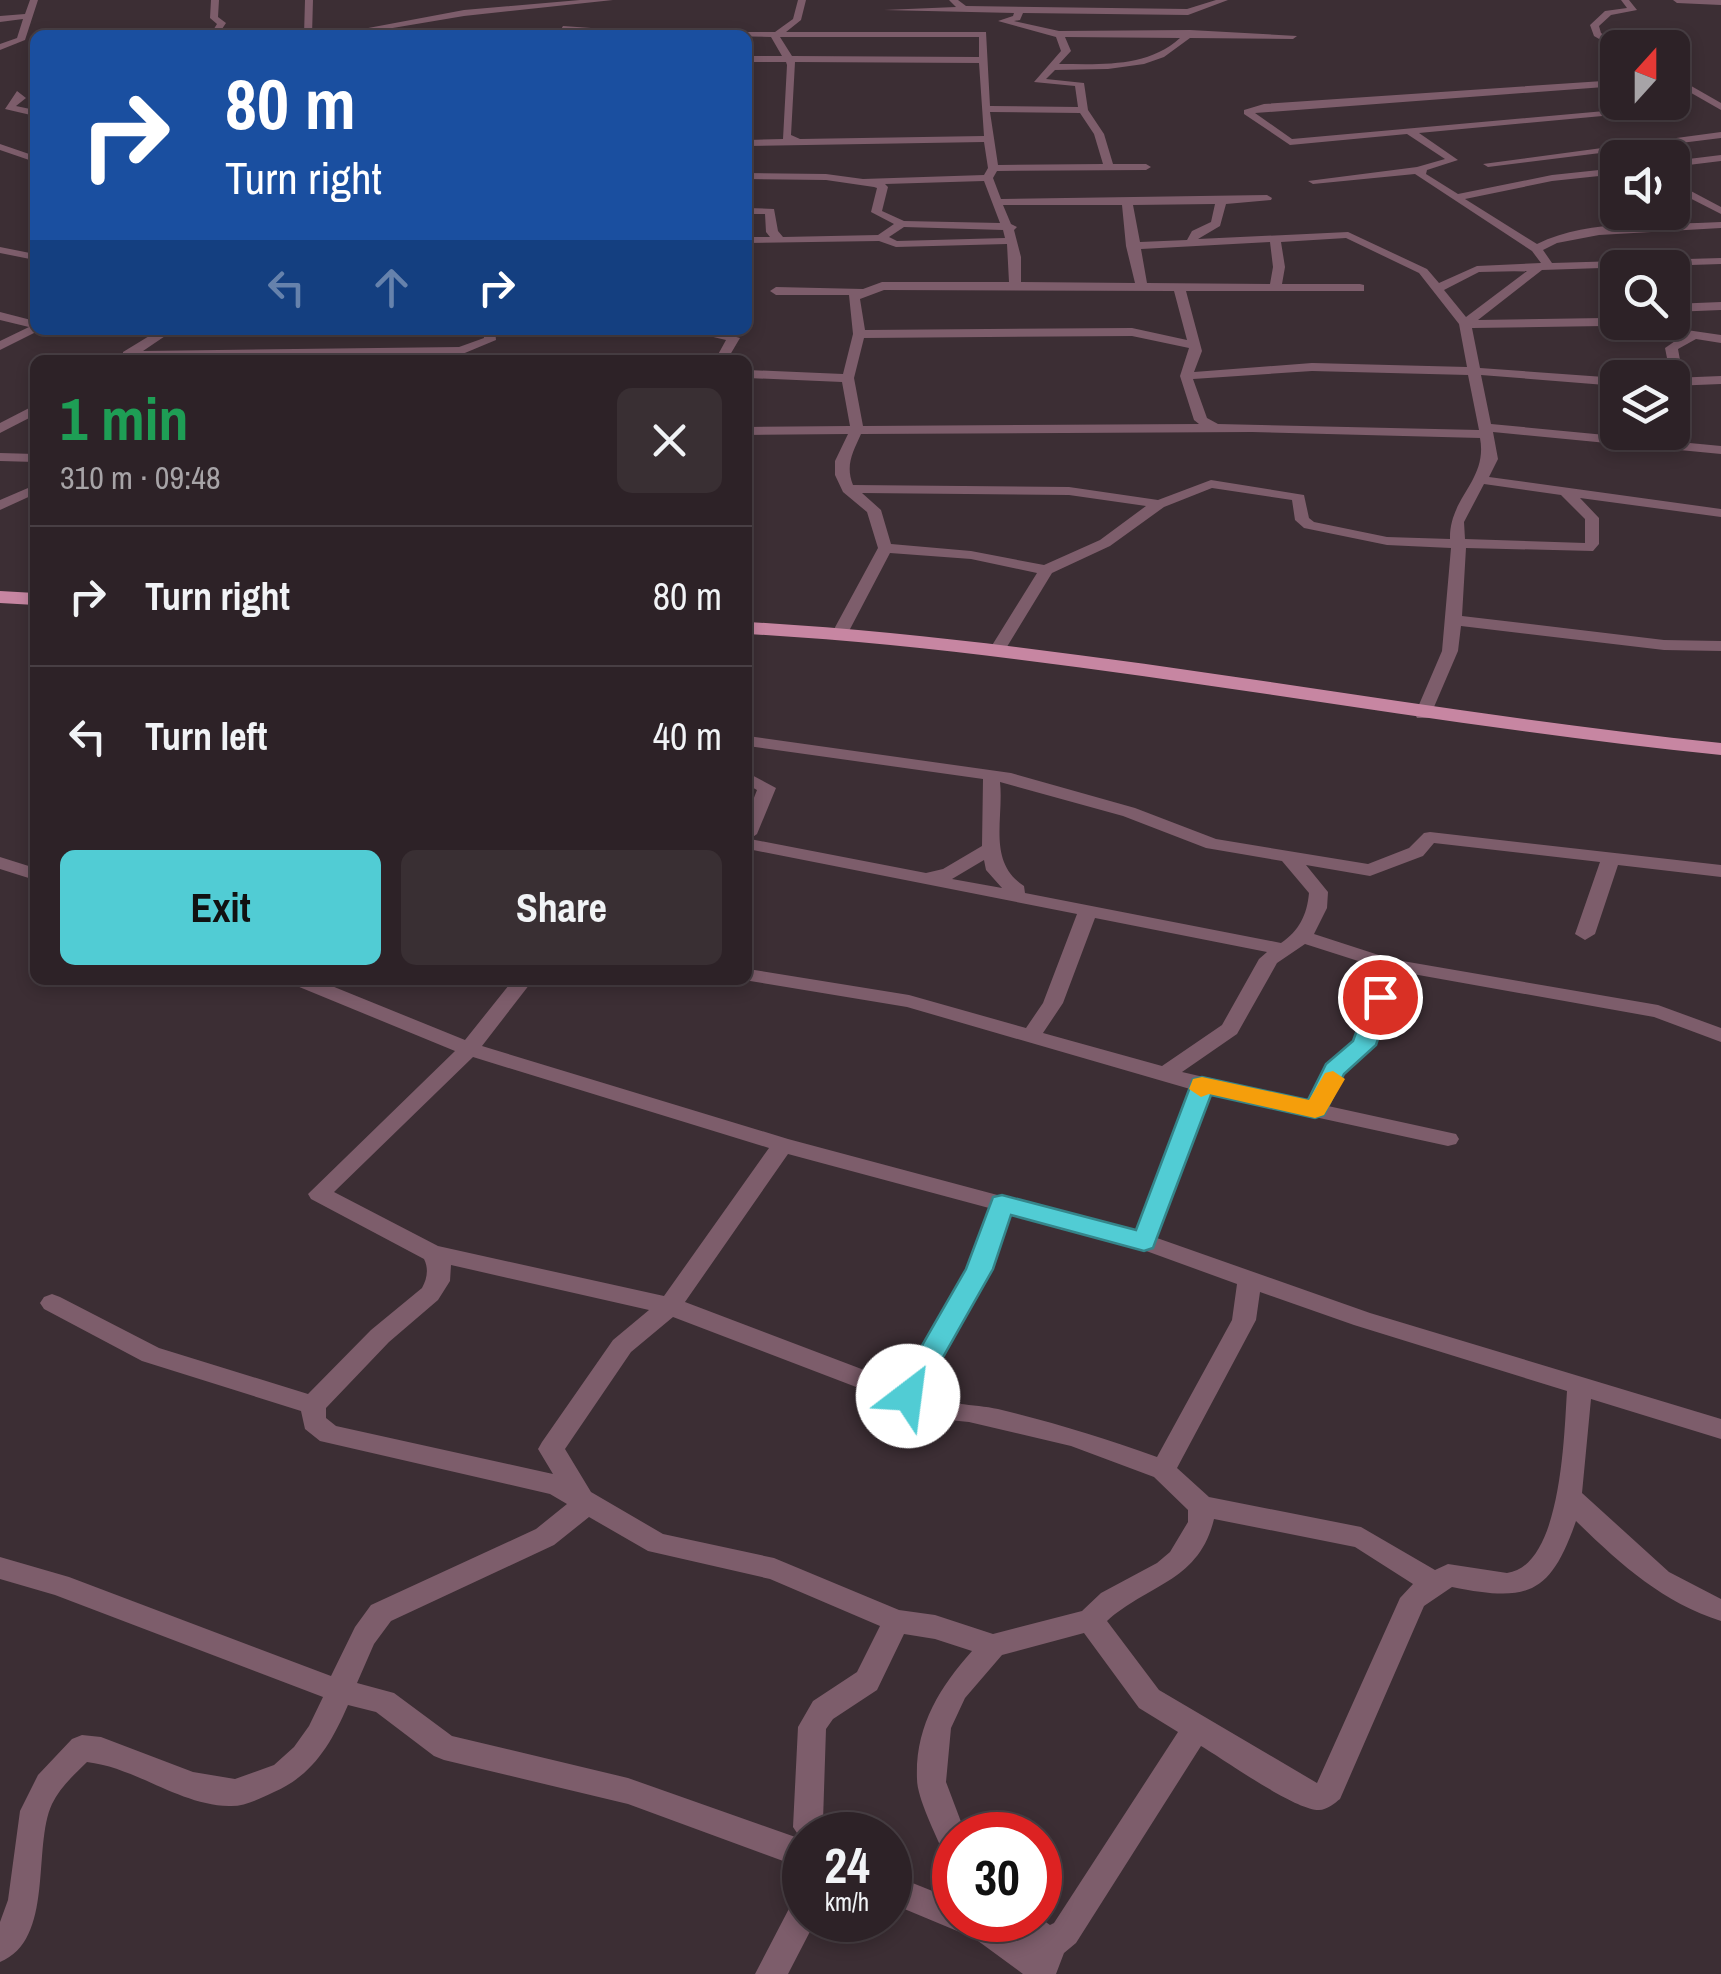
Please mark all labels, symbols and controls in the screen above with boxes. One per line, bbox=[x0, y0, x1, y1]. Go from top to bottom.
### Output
north arrow bbox=[1600, 30, 1690, 120]
map controls bbox=[1600, 30, 1690, 450]
text: 80 m bbox=[225, 57, 356, 151]
icon: right bbox=[60, 70, 190, 200]
button: sound bbox=[1600, 140, 1690, 230]
text: Turn right bbox=[225, 147, 382, 208]
button: search bbox=[1600, 250, 1690, 340]
icon: left bbox=[259, 260, 314, 315]
icon: ahead bbox=[364, 260, 419, 315]
icon: right bbox=[469, 260, 524, 315]
button: layers bbox=[1600, 360, 1690, 450]
text: 1 min bbox=[60, 378, 189, 459]
button: close bbox=[617, 388, 722, 493]
text: 310 m · 09:48 bbox=[60, 456, 220, 499]
icon: right bbox=[60, 569, 115, 624]
text: Turn right bbox=[145, 571, 290, 622]
text: 80 m bbox=[653, 571, 722, 622]
icon: left bbox=[60, 709, 115, 764]
text: Turn left bbox=[145, 711, 267, 762]
text: 40 m bbox=[653, 711, 722, 762]
button: Exit bbox=[60, 850, 381, 965]
button: Share bbox=[401, 850, 722, 965]
pin bbox=[1338, 955, 1423, 1040]
icon: arrive bbox=[1353, 970, 1408, 1025]
position arrow bbox=[856, 1344, 960, 1448]
speed limit sign: 30 bbox=[932, 1812, 1062, 1942]
text: 24 bbox=[824, 1831, 870, 1899]
text: km/h bbox=[825, 1885, 869, 1919]

